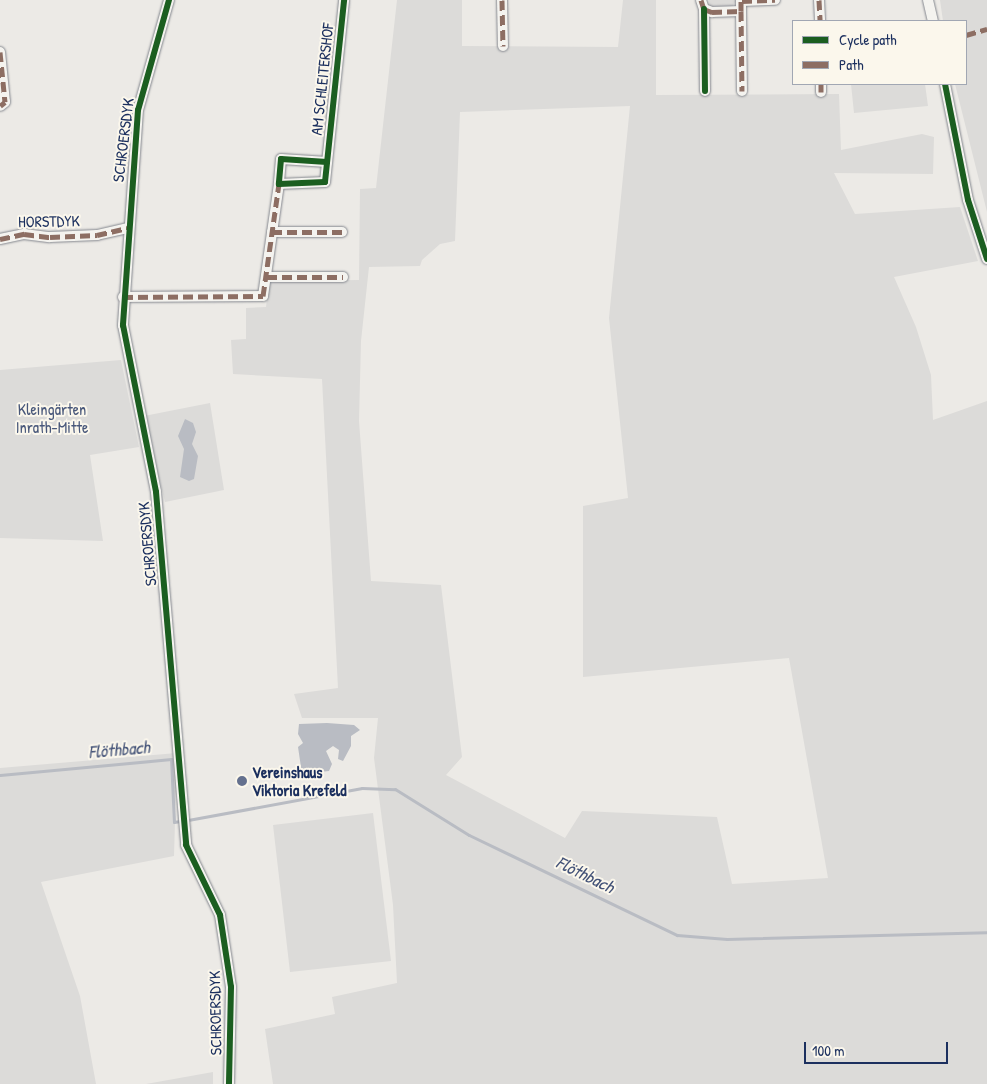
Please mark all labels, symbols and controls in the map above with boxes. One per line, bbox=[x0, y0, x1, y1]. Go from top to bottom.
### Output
legend bbox=[792, 20, 967, 85]
street label: AM SCHLEITERSHOF bbox=[307, 22, 337, 136]
text: Cycle path bbox=[839, 29, 897, 50]
text: Path bbox=[839, 54, 864, 75]
street label: SCHROERSDYK bbox=[108, 97, 138, 183]
street label: HORSTDYK bbox=[18, 211, 80, 231]
park label: Kleingärten Inrath-Mitte bbox=[16, 399, 88, 437]
street label: SCHROERSDYK bbox=[134, 501, 160, 587]
water label: Flöthbach bbox=[87, 737, 151, 763]
place label: Vereinshaus Viktoria Krefeld bbox=[252, 762, 346, 800]
marker: Vereinshaus Viktoria Krefeld bbox=[236, 775, 248, 787]
water label: Flöthbach bbox=[553, 852, 617, 898]
street label: SCHROERSDYK bbox=[205, 971, 225, 1055]
scale bar bbox=[807, 1032, 951, 1064]
text: 100 m bbox=[812, 1040, 845, 1061]

